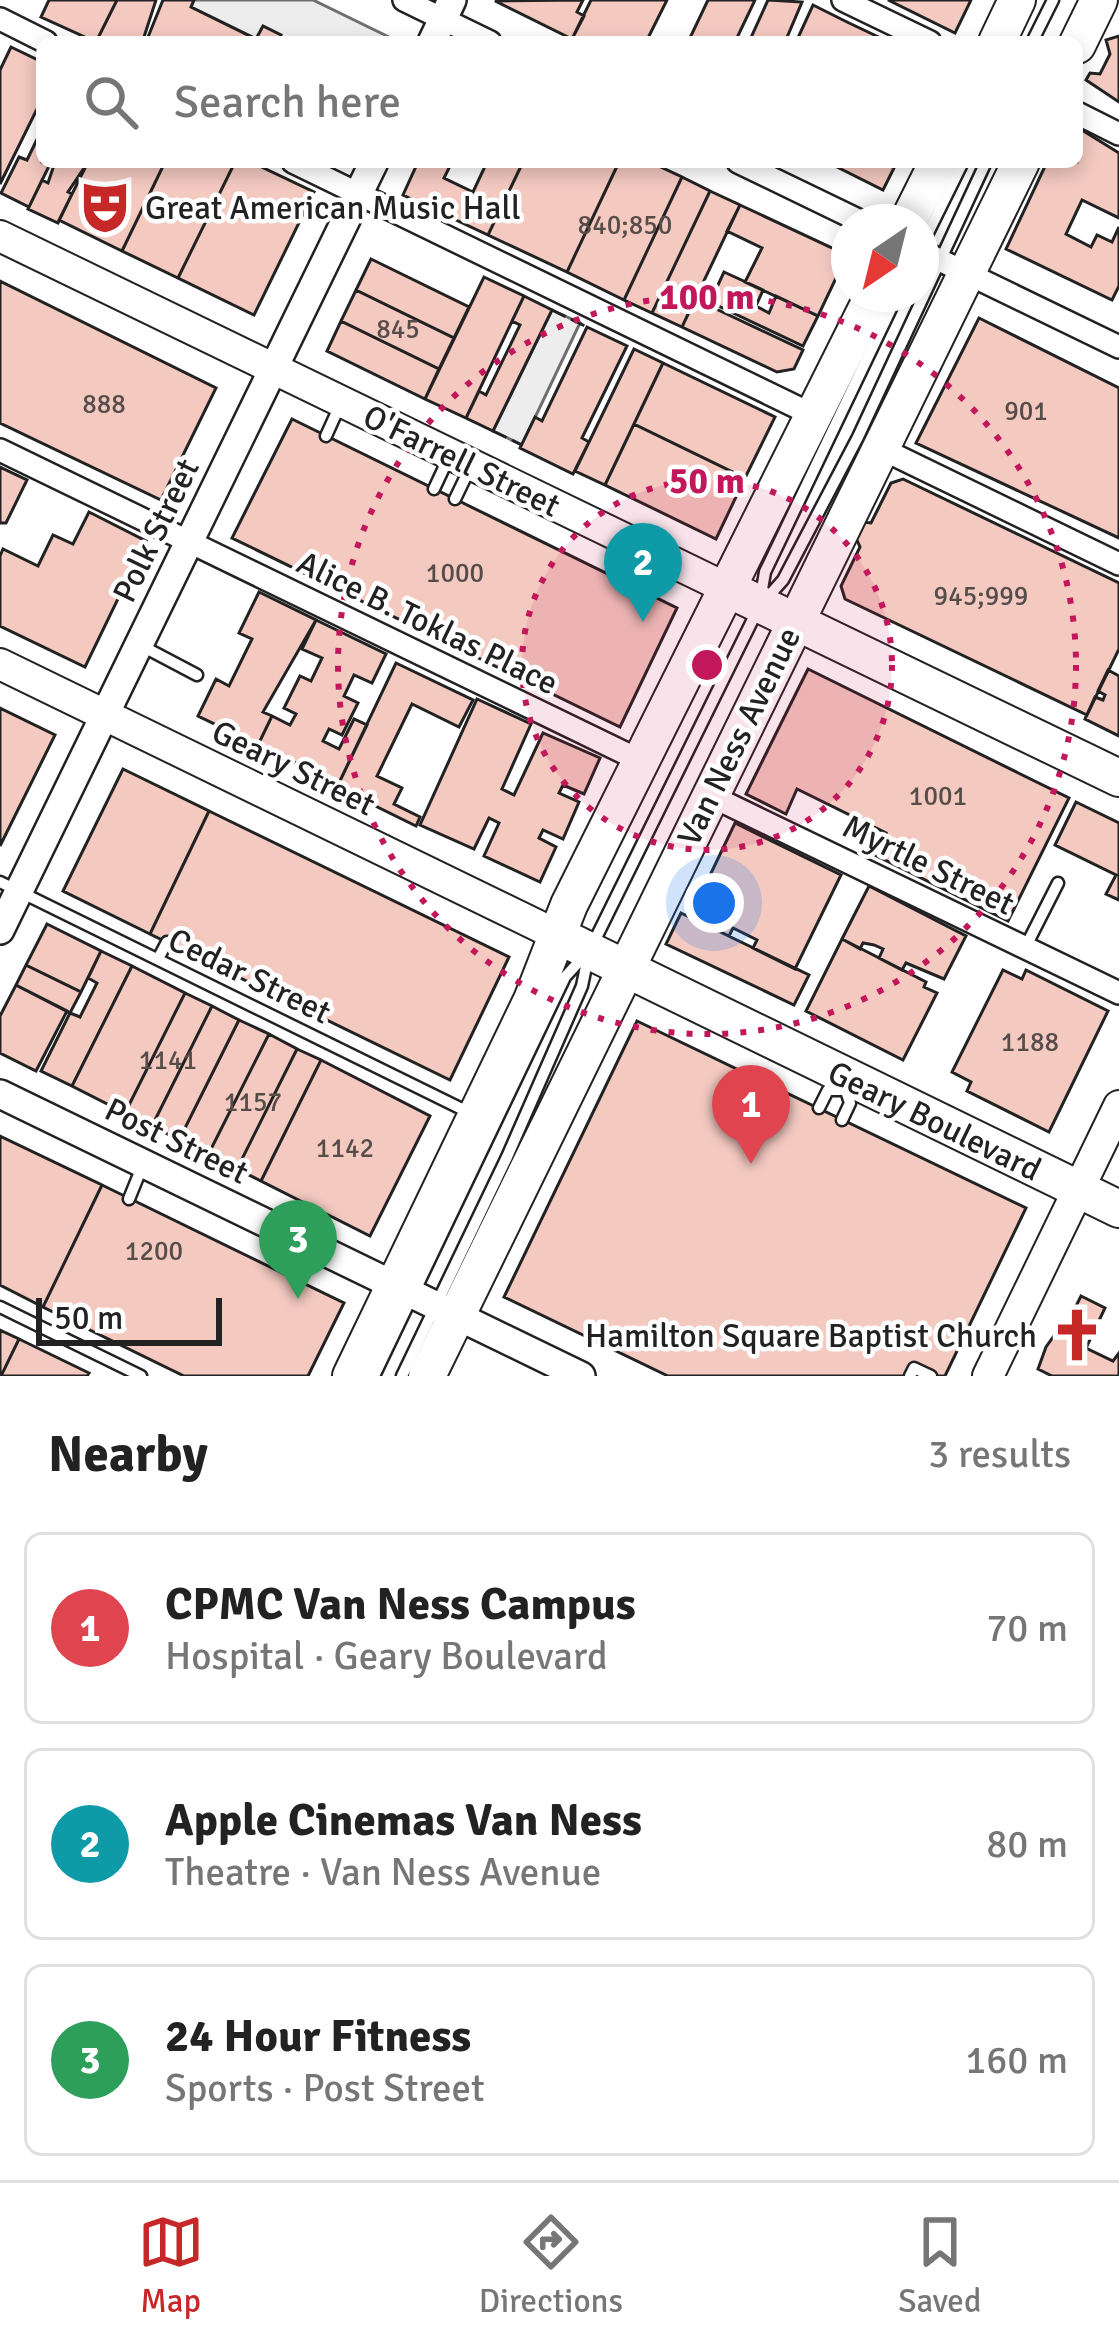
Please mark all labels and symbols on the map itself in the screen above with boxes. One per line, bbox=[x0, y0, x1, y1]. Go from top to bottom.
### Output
theatre icon: Great American Music Hall bbox=[76, 178, 134, 236]
place label: Great American Music Hall bbox=[145, 188, 521, 229]
north arrow bbox=[831, 204, 939, 312]
house number: 840;850 bbox=[578, 209, 672, 242]
text: 100 m bbox=[659, 275, 755, 320]
house number: 845 bbox=[376, 313, 420, 346]
house number: 888 bbox=[82, 388, 126, 421]
house number: 901 bbox=[1004, 395, 1048, 428]
street label: O'Farrell Street bbox=[356, 396, 566, 527]
street label: Polk Street bbox=[104, 452, 209, 609]
text: 50 m bbox=[669, 459, 745, 504]
pin: 2 bbox=[604, 523, 682, 622]
street label: Alice B. Toklas Place bbox=[290, 542, 564, 704]
house number: 1000 bbox=[426, 557, 484, 590]
house number: 945;999 bbox=[934, 580, 1028, 613]
street label: Van Ness Avenue bbox=[669, 621, 810, 853]
centre of rings bbox=[686, 644, 728, 686]
street label: Geary Street bbox=[205, 711, 381, 825]
house number: 1001 bbox=[909, 780, 967, 813]
street label: Myrtle Street bbox=[836, 806, 1021, 924]
your location bbox=[684, 873, 744, 933]
street label: Cedar Street bbox=[161, 919, 337, 1033]
house number: 1188 bbox=[1001, 1026, 1059, 1059]
house number: 1141 bbox=[139, 1044, 197, 1077]
street label: Geary Boulevard bbox=[821, 1052, 1048, 1191]
pin: 1 bbox=[712, 1065, 790, 1164]
house number: 1157 bbox=[224, 1086, 282, 1119]
street label: Post Street bbox=[98, 1089, 255, 1194]
house number: 1142 bbox=[316, 1132, 374, 1165]
pin: 3 bbox=[259, 1200, 337, 1299]
house number: 1200 bbox=[125, 1235, 183, 1268]
scale bar bbox=[36, 1292, 222, 1345]
church icon: Hamilton Square Baptist Church bbox=[1048, 1306, 1106, 1364]
place label: Hamilton Square Baptist Church bbox=[585, 1316, 1037, 1357]

